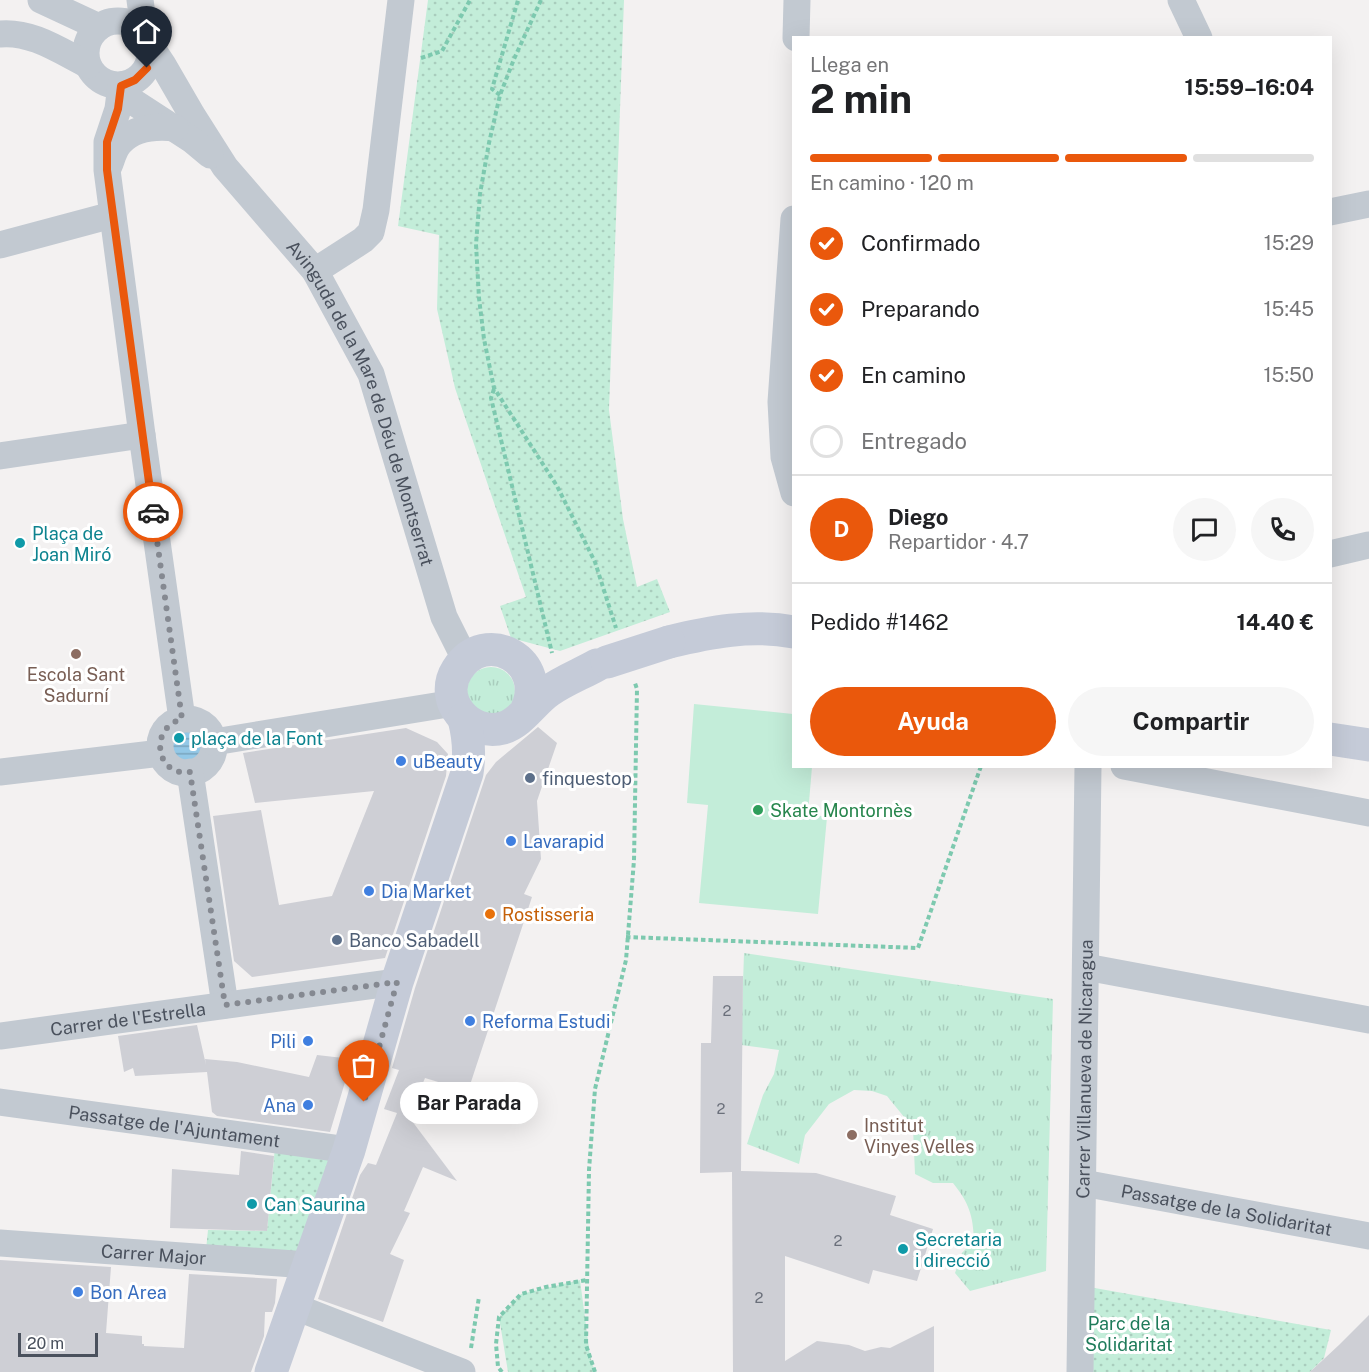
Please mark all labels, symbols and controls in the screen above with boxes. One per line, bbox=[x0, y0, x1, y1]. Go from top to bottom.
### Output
pin bbox=[121, 6, 172, 68]
icon: home bbox=[130, 15, 163, 48]
text: Llega en bbox=[810, 53, 889, 77]
text: 15:59–16:04 bbox=[1185, 74, 1314, 100]
text: 2 min bbox=[810, 76, 912, 122]
text: En camino · 120 m bbox=[810, 171, 974, 195]
icon: check bbox=[810, 227, 843, 260]
text: Confirmado bbox=[861, 230, 980, 256]
text: 15:29 bbox=[1264, 231, 1314, 255]
street label: Avinguda de la Mare de Déu de Montserrat bbox=[283, 236, 439, 568]
icon: check bbox=[810, 293, 843, 326]
text: Preparando bbox=[861, 296, 980, 322]
text: 15:45 bbox=[1263, 297, 1314, 321]
icon: check bbox=[810, 359, 843, 392]
text: En camino bbox=[861, 362, 966, 388]
text: 15:50 bbox=[1263, 363, 1314, 387]
text: Entregado bbox=[861, 428, 967, 454]
courier bbox=[123, 482, 183, 542]
icon: car bbox=[137, 496, 170, 529]
button: chat bbox=[1173, 498, 1236, 561]
button: phone bbox=[1251, 498, 1314, 561]
text: Diego bbox=[888, 504, 948, 530]
text: D bbox=[834, 516, 849, 542]
place label: Plaça de Joan Miró bbox=[32, 523, 111, 565]
text: Repartidor · 4.7 bbox=[888, 530, 1029, 554]
marker: Plaça de Joan Miró bbox=[13, 536, 27, 550]
text: Pedido #1462 bbox=[810, 609, 949, 635]
text: 14.40 € bbox=[1236, 609, 1314, 635]
marker: Escola Sant Sadurní bbox=[69, 647, 83, 661]
place label: Escola Sant Sadurní bbox=[27, 664, 125, 706]
button: Ayuda bbox=[810, 687, 1056, 756]
button: Compartir bbox=[1068, 687, 1314, 756]
place label: plaça de la Font bbox=[191, 728, 323, 749]
marker: plaça de la Font bbox=[172, 731, 186, 745]
place label: uBeauty bbox=[413, 751, 483, 772]
marker: uBeauty bbox=[394, 754, 408, 768]
place label: finquestop bbox=[542, 768, 632, 789]
marker: finquestop bbox=[523, 771, 537, 785]
place label: Skate Montornès bbox=[770, 800, 912, 821]
marker: Skate Montornès bbox=[751, 803, 765, 817]
place label: Lavarapid bbox=[523, 831, 604, 852]
marker: Lavarapid bbox=[504, 834, 518, 848]
place label: Dia Market bbox=[381, 881, 472, 902]
marker: Dia Market bbox=[362, 884, 376, 898]
place label: Rostisseria bbox=[502, 904, 594, 925]
marker: Rostisseria bbox=[483, 907, 497, 921]
place label: Banco Sabadell bbox=[349, 930, 480, 951]
marker: Banco Sabadell bbox=[330, 933, 344, 947]
street label: Carrer Villanueva de Nicaragua bbox=[1072, 939, 1096, 1199]
street label: Carrer de l'Estrella bbox=[49, 998, 207, 1040]
house number: 2 bbox=[723, 1002, 732, 1019]
place label: Reforma Estudi bbox=[482, 1011, 610, 1032]
marker: Reforma Estudi bbox=[463, 1014, 477, 1028]
place label: Pili bbox=[270, 1031, 296, 1052]
marker: Pili bbox=[301, 1034, 315, 1048]
pin bbox=[338, 1040, 389, 1102]
icon: bag bbox=[347, 1049, 380, 1082]
callout: Bar Parada bbox=[400, 1081, 538, 1123]
text: Bar Parada bbox=[417, 1091, 521, 1115]
place label: Ana bbox=[263, 1095, 296, 1116]
marker: Ana bbox=[301, 1098, 315, 1112]
house number: 2 bbox=[717, 1100, 726, 1117]
street label: Passatge de l'Ajuntament bbox=[67, 1101, 282, 1151]
place label: Institut Vinyes Velles bbox=[864, 1115, 974, 1157]
marker: Institut Vinyes Velles bbox=[845, 1128, 859, 1142]
street label: Passatge de la Solidaritat bbox=[1119, 1180, 1334, 1239]
place label: Can Saurina bbox=[264, 1194, 365, 1215]
marker: Can Saurina bbox=[245, 1197, 259, 1211]
place label: Secretaria i direcció bbox=[915, 1229, 1002, 1271]
house number: 2 bbox=[834, 1232, 843, 1249]
street label: Carrer Major bbox=[100, 1240, 207, 1268]
marker: Secretaria i direcció bbox=[896, 1242, 910, 1256]
place label: Bon Area bbox=[90, 1282, 167, 1303]
marker: Bon Area bbox=[71, 1285, 85, 1299]
house number: 2 bbox=[755, 1289, 764, 1306]
park label: Parc de la Solidaritat bbox=[1085, 1313, 1173, 1355]
scale bar bbox=[18, 1330, 98, 1358]
text: 20 m bbox=[27, 1334, 64, 1353]

